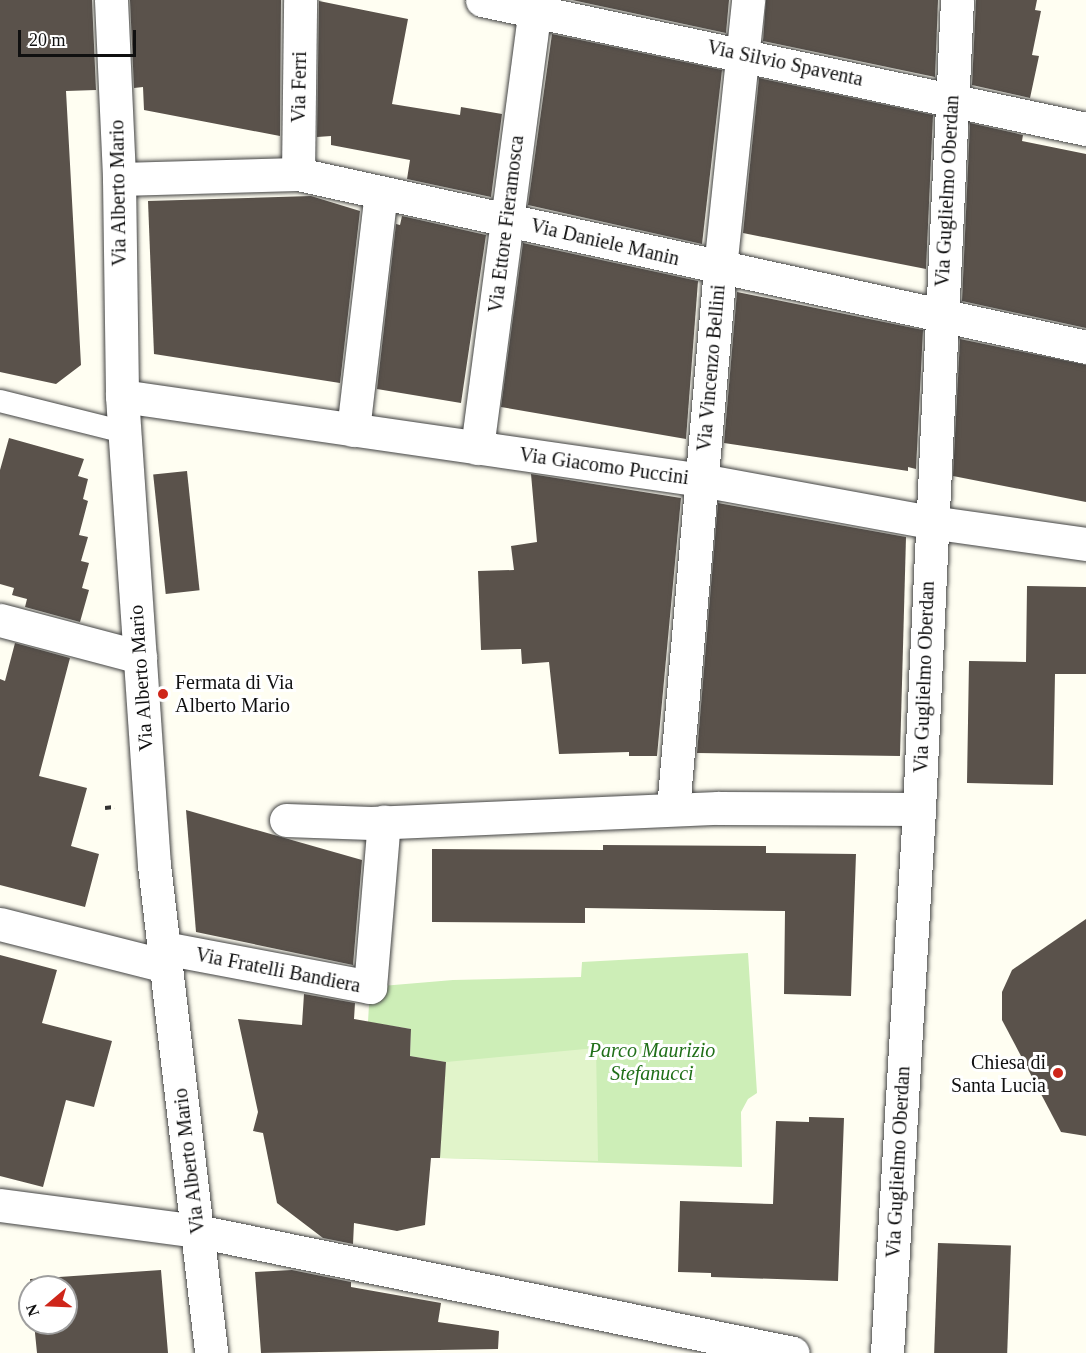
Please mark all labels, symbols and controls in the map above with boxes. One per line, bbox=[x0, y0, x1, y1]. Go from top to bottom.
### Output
scale bar bbox=[21, 18, 140, 56]
text: 20 m bbox=[29, 30, 66, 50]
street label: Via Silvio Spaventa bbox=[705, 35, 865, 91]
street label: Via Ferri bbox=[286, 51, 312, 123]
street label: Via Guglielmo Oberdan bbox=[930, 94, 964, 288]
street label: Via Alberto Mario bbox=[105, 119, 131, 267]
street label: Via Ettore Fieramosca bbox=[483, 134, 529, 314]
street label: Via Daniele Manin bbox=[528, 213, 682, 271]
street label: Via Vincenzo Bellini bbox=[692, 283, 730, 453]
street label: Via Giacomo Puccini bbox=[518, 442, 690, 490]
street label: Via Guglielmo Oberdan bbox=[909, 581, 939, 773]
street label: Via Alberto Mario bbox=[124, 604, 158, 752]
place label: Fermata di Via Alberto Mario bbox=[175, 670, 294, 717]
marker: Fermata di Via Alberto Mario bbox=[156, 687, 170, 701]
street label: Via Fratelli Bandiera bbox=[193, 942, 363, 998]
park label: Parco Maurizio Stefanucci bbox=[589, 1038, 715, 1085]
place label: Chiesa di Santa Lucia bbox=[951, 1050, 1046, 1097]
street label: Via Guglielmo Oberdan bbox=[881, 1065, 915, 1259]
marker: Chiesa di Santa Lucia bbox=[1051, 1066, 1065, 1080]
street label: Via Alberto Mario bbox=[168, 1086, 210, 1236]
north arrow bbox=[18, 1275, 78, 1335]
text: N bbox=[22, 1302, 42, 1319]

